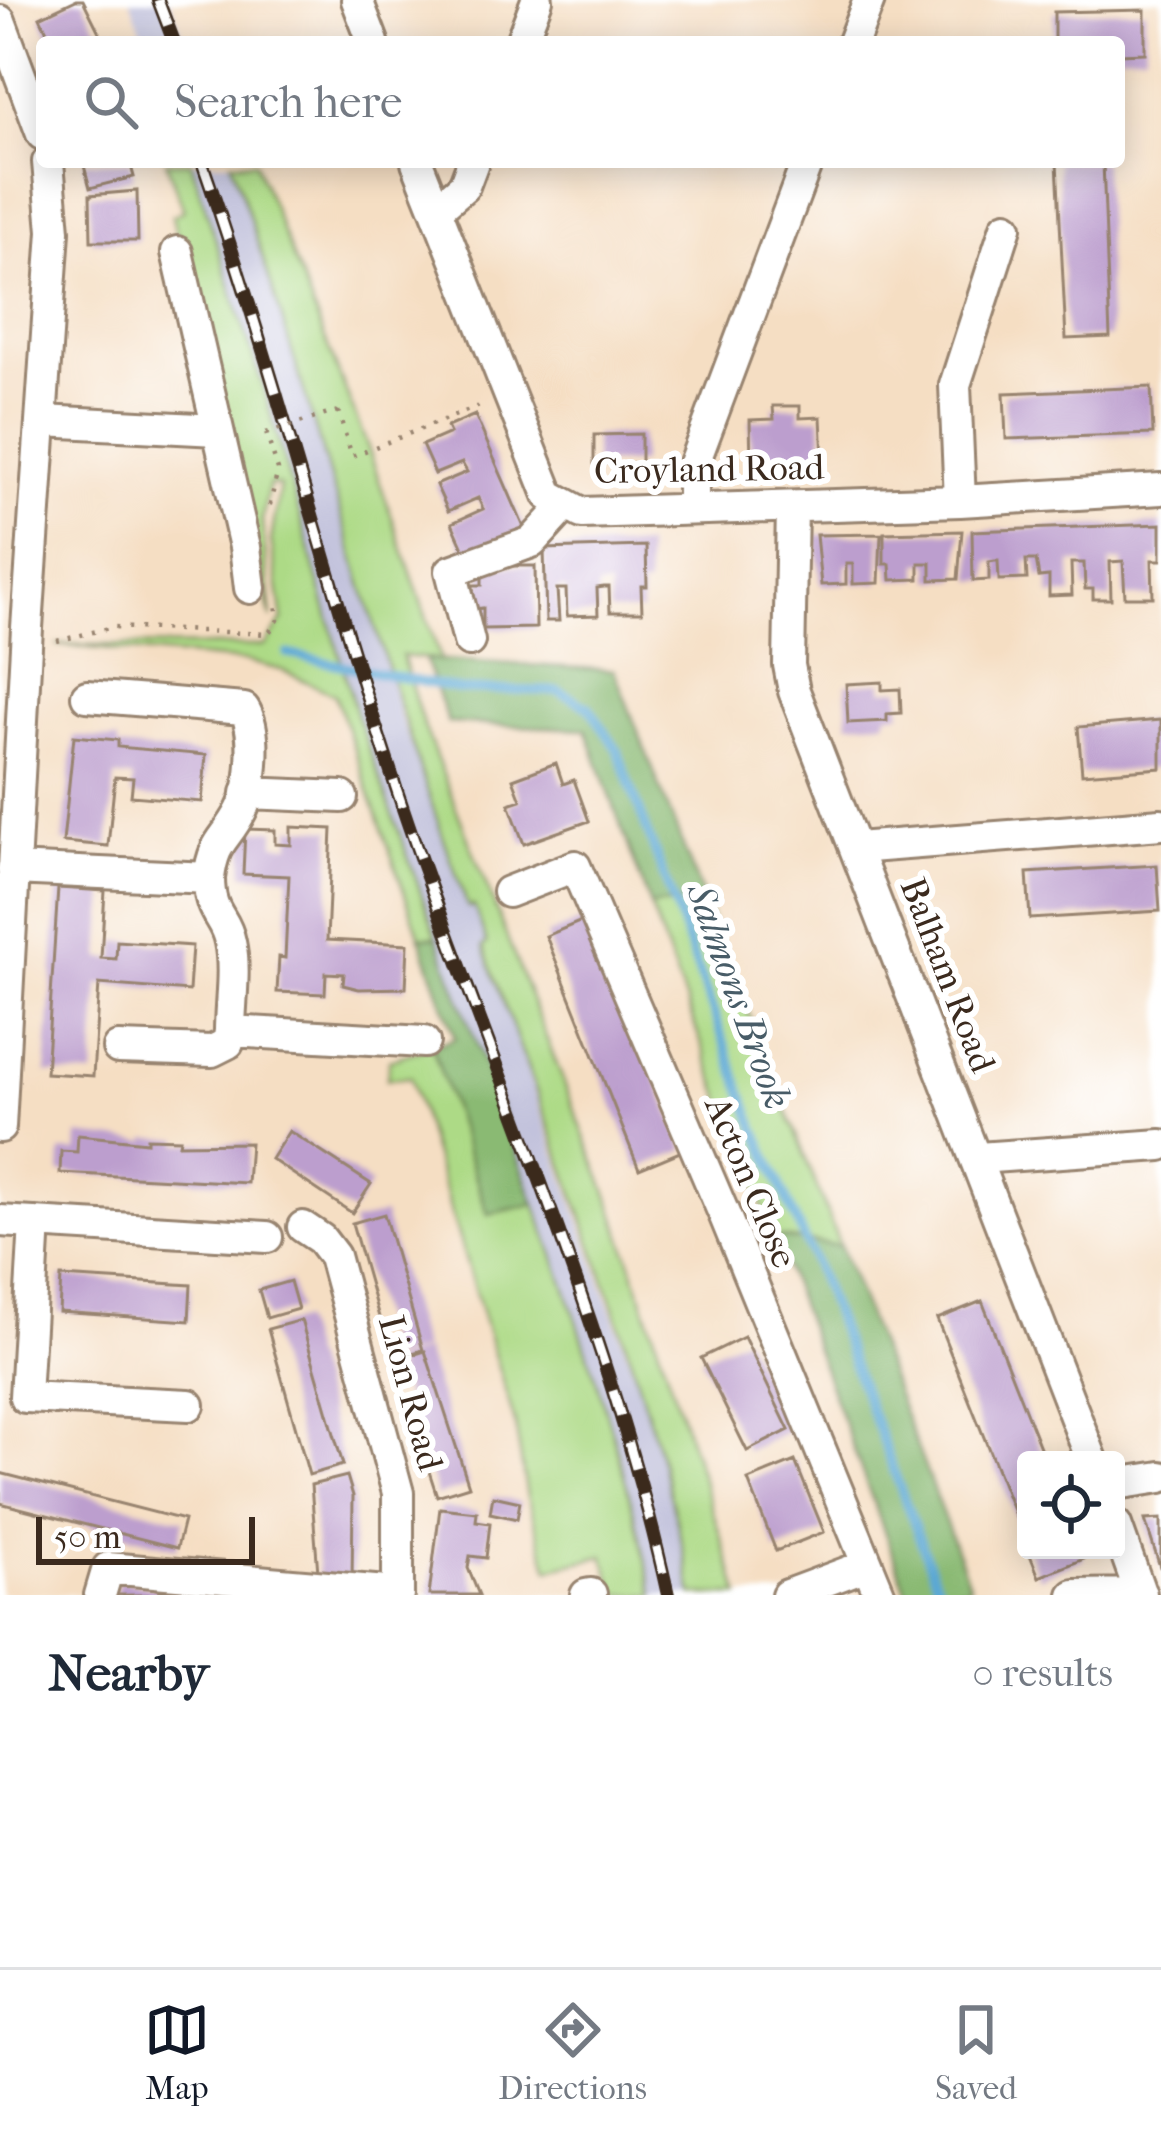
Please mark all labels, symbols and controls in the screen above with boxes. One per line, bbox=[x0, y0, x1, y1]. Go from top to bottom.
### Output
search box bbox=[36, 36, 1125, 168]
icon: search bbox=[78, 69, 144, 135]
text: Search here bbox=[174, 76, 402, 129]
street label: Croyland Road bbox=[594, 446, 825, 492]
street label: Balham Road bbox=[892, 872, 1004, 1078]
water label: Salmons Brook bbox=[677, 876, 801, 1115]
street label: Acton Close bbox=[695, 1088, 806, 1274]
street label: Lion Road bbox=[370, 1311, 452, 1476]
map controls bbox=[1017, 1451, 1125, 1559]
button: locate bbox=[1017, 1451, 1125, 1559]
scale bar bbox=[36, 1511, 255, 1564]
text: 50 m bbox=[54, 1518, 121, 1557]
text: Nearby bbox=[48, 1643, 209, 1703]
text: 0 results bbox=[972, 1650, 1113, 1696]
tab: Map bbox=[144, 1997, 210, 2108]
tab: Directions bbox=[498, 1997, 647, 2108]
tab: Saved bbox=[935, 1997, 1017, 2108]

